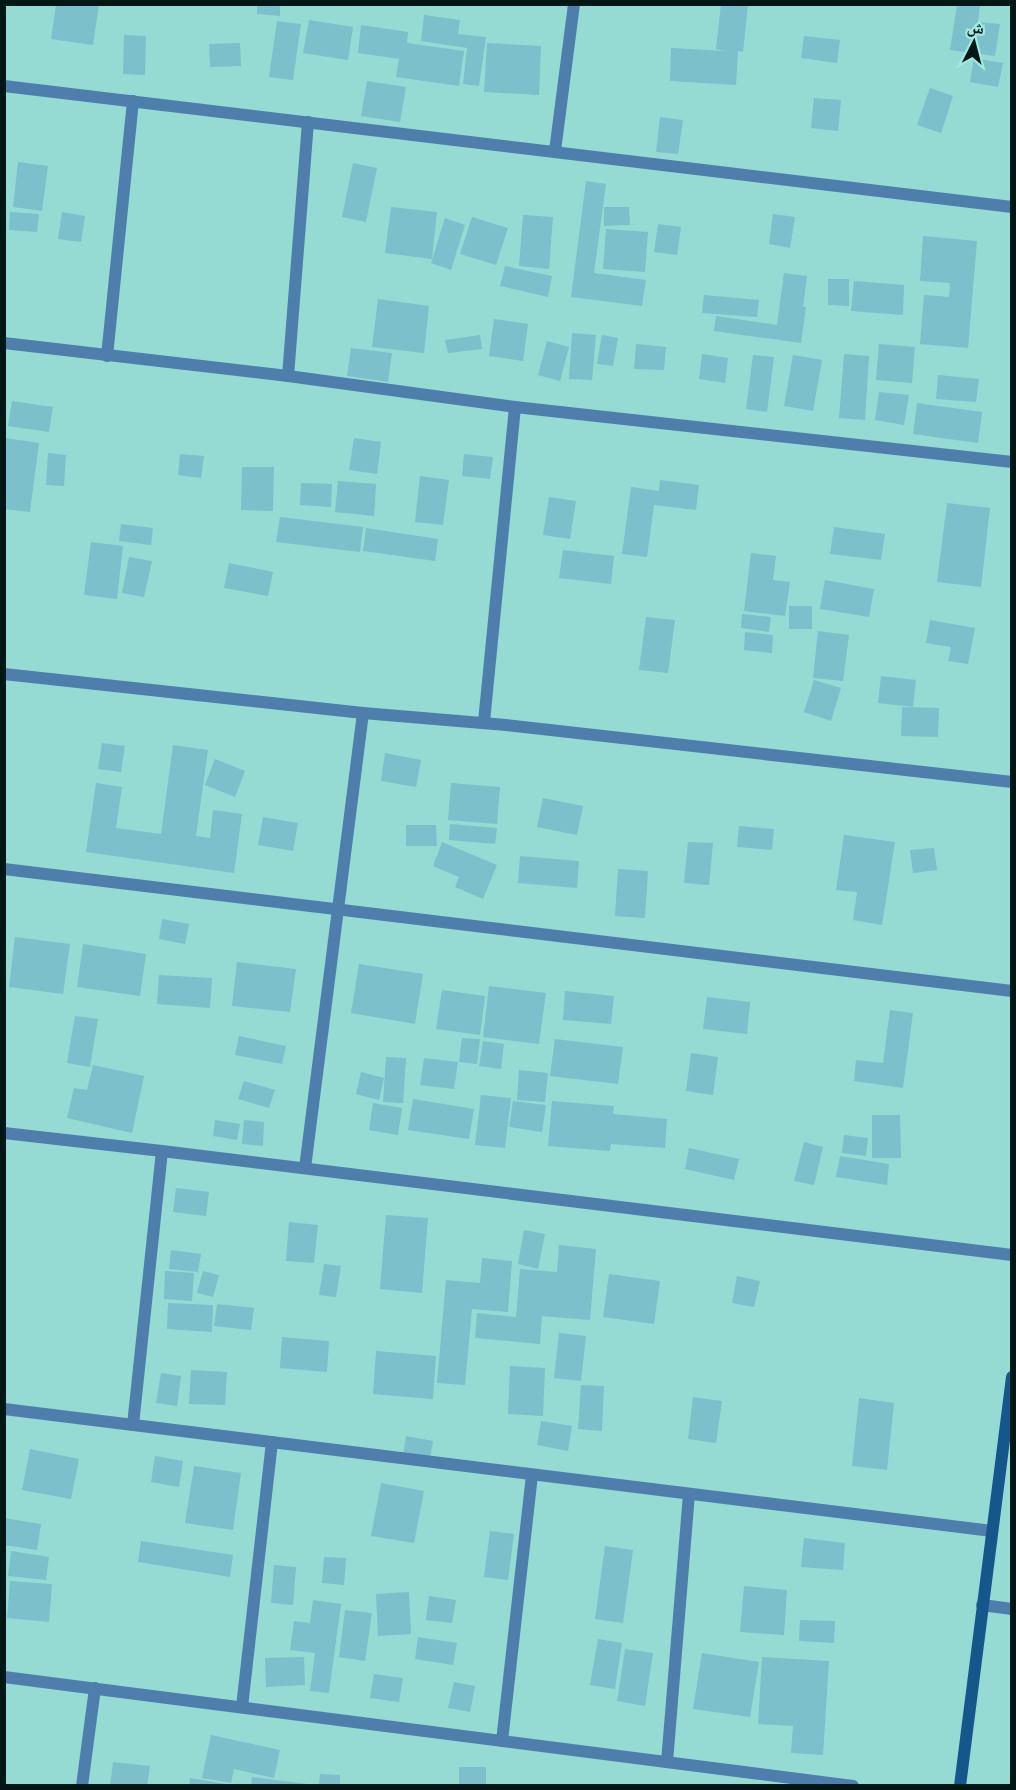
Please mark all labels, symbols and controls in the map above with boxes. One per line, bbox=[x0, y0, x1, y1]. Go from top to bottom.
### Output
north arrow bbox=[944, 12, 1004, 72]
text: ش bbox=[966, 17, 985, 38]

